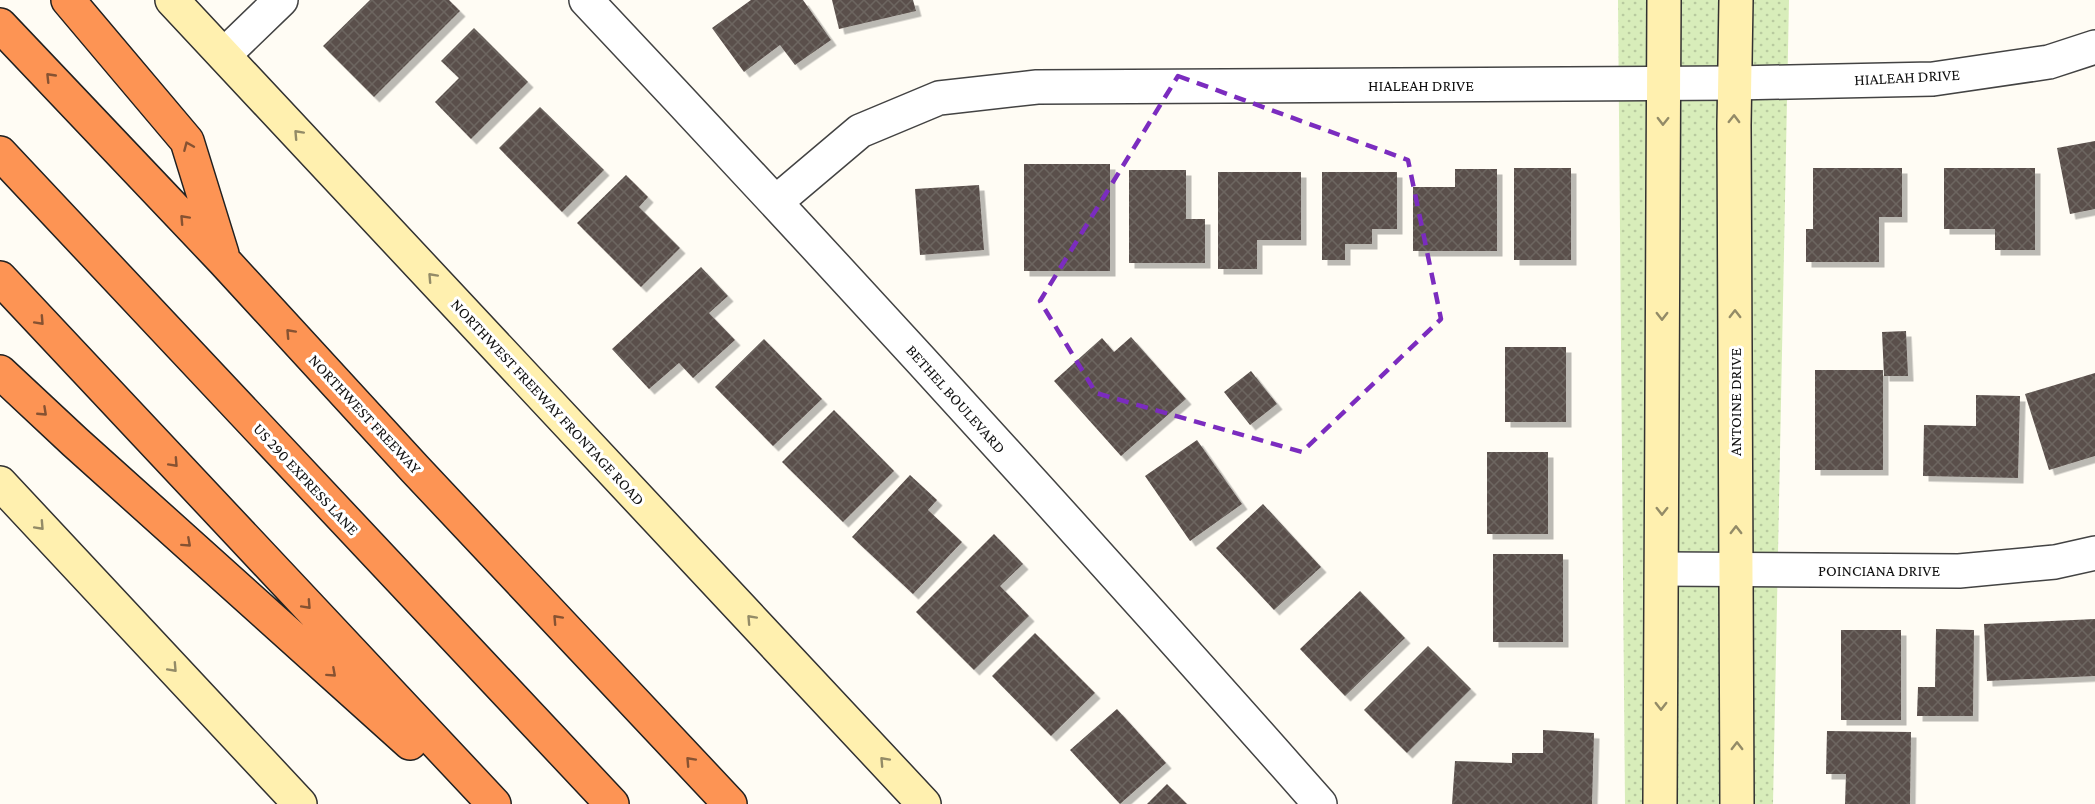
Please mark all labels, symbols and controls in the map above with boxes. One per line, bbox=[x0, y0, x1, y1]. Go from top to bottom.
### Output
street label: HIALEAH DRIVE bbox=[1854, 66, 1961, 88]
one-way arrow bbox=[46, 74, 57, 84]
street label: HIALEAH DRIVE bbox=[1368, 77, 1474, 94]
one-way arrow bbox=[1728, 114, 1740, 123]
one-way arrow bbox=[1656, 117, 1669, 126]
one-way arrow bbox=[295, 131, 306, 142]
one-way arrow bbox=[183, 141, 195, 152]
one-way arrow bbox=[180, 215, 191, 225]
one-way arrow bbox=[428, 273, 439, 284]
street label: NORTHWEST FREEWAY FRONTAGE ROAD bbox=[448, 296, 648, 508]
one-way arrow bbox=[1729, 309, 1741, 318]
one-way arrow bbox=[1656, 312, 1668, 321]
one-way arrow bbox=[33, 314, 44, 325]
one-way arrow bbox=[286, 329, 297, 340]
street label: BETHEL BOULEVARD bbox=[903, 341, 1009, 457]
street label: ANTOINE DRIVE bbox=[1727, 348, 1744, 456]
street label: NORTHWEST FREEWAY bbox=[305, 351, 425, 477]
one-way arrow bbox=[35, 404, 46, 415]
street label: US 290 EXPRESS LANE bbox=[250, 420, 362, 538]
one-way arrow bbox=[166, 456, 177, 467]
one-way arrow bbox=[1656, 507, 1668, 516]
one-way arrow bbox=[33, 519, 44, 530]
one-way arrow bbox=[1730, 525, 1742, 534]
one-way arrow bbox=[180, 536, 191, 547]
street label: POINCIANA DRIVE bbox=[1818, 562, 1940, 579]
one-way arrow bbox=[300, 599, 311, 609]
one-way arrow bbox=[747, 615, 758, 625]
one-way arrow bbox=[553, 616, 564, 626]
one-way arrow bbox=[166, 661, 177, 672]
one-way arrow bbox=[325, 666, 336, 677]
one-way arrow bbox=[1655, 702, 1667, 711]
one-way arrow bbox=[1731, 741, 1743, 750]
one-way arrow bbox=[881, 757, 892, 768]
one-way arrow bbox=[687, 758, 698, 769]

